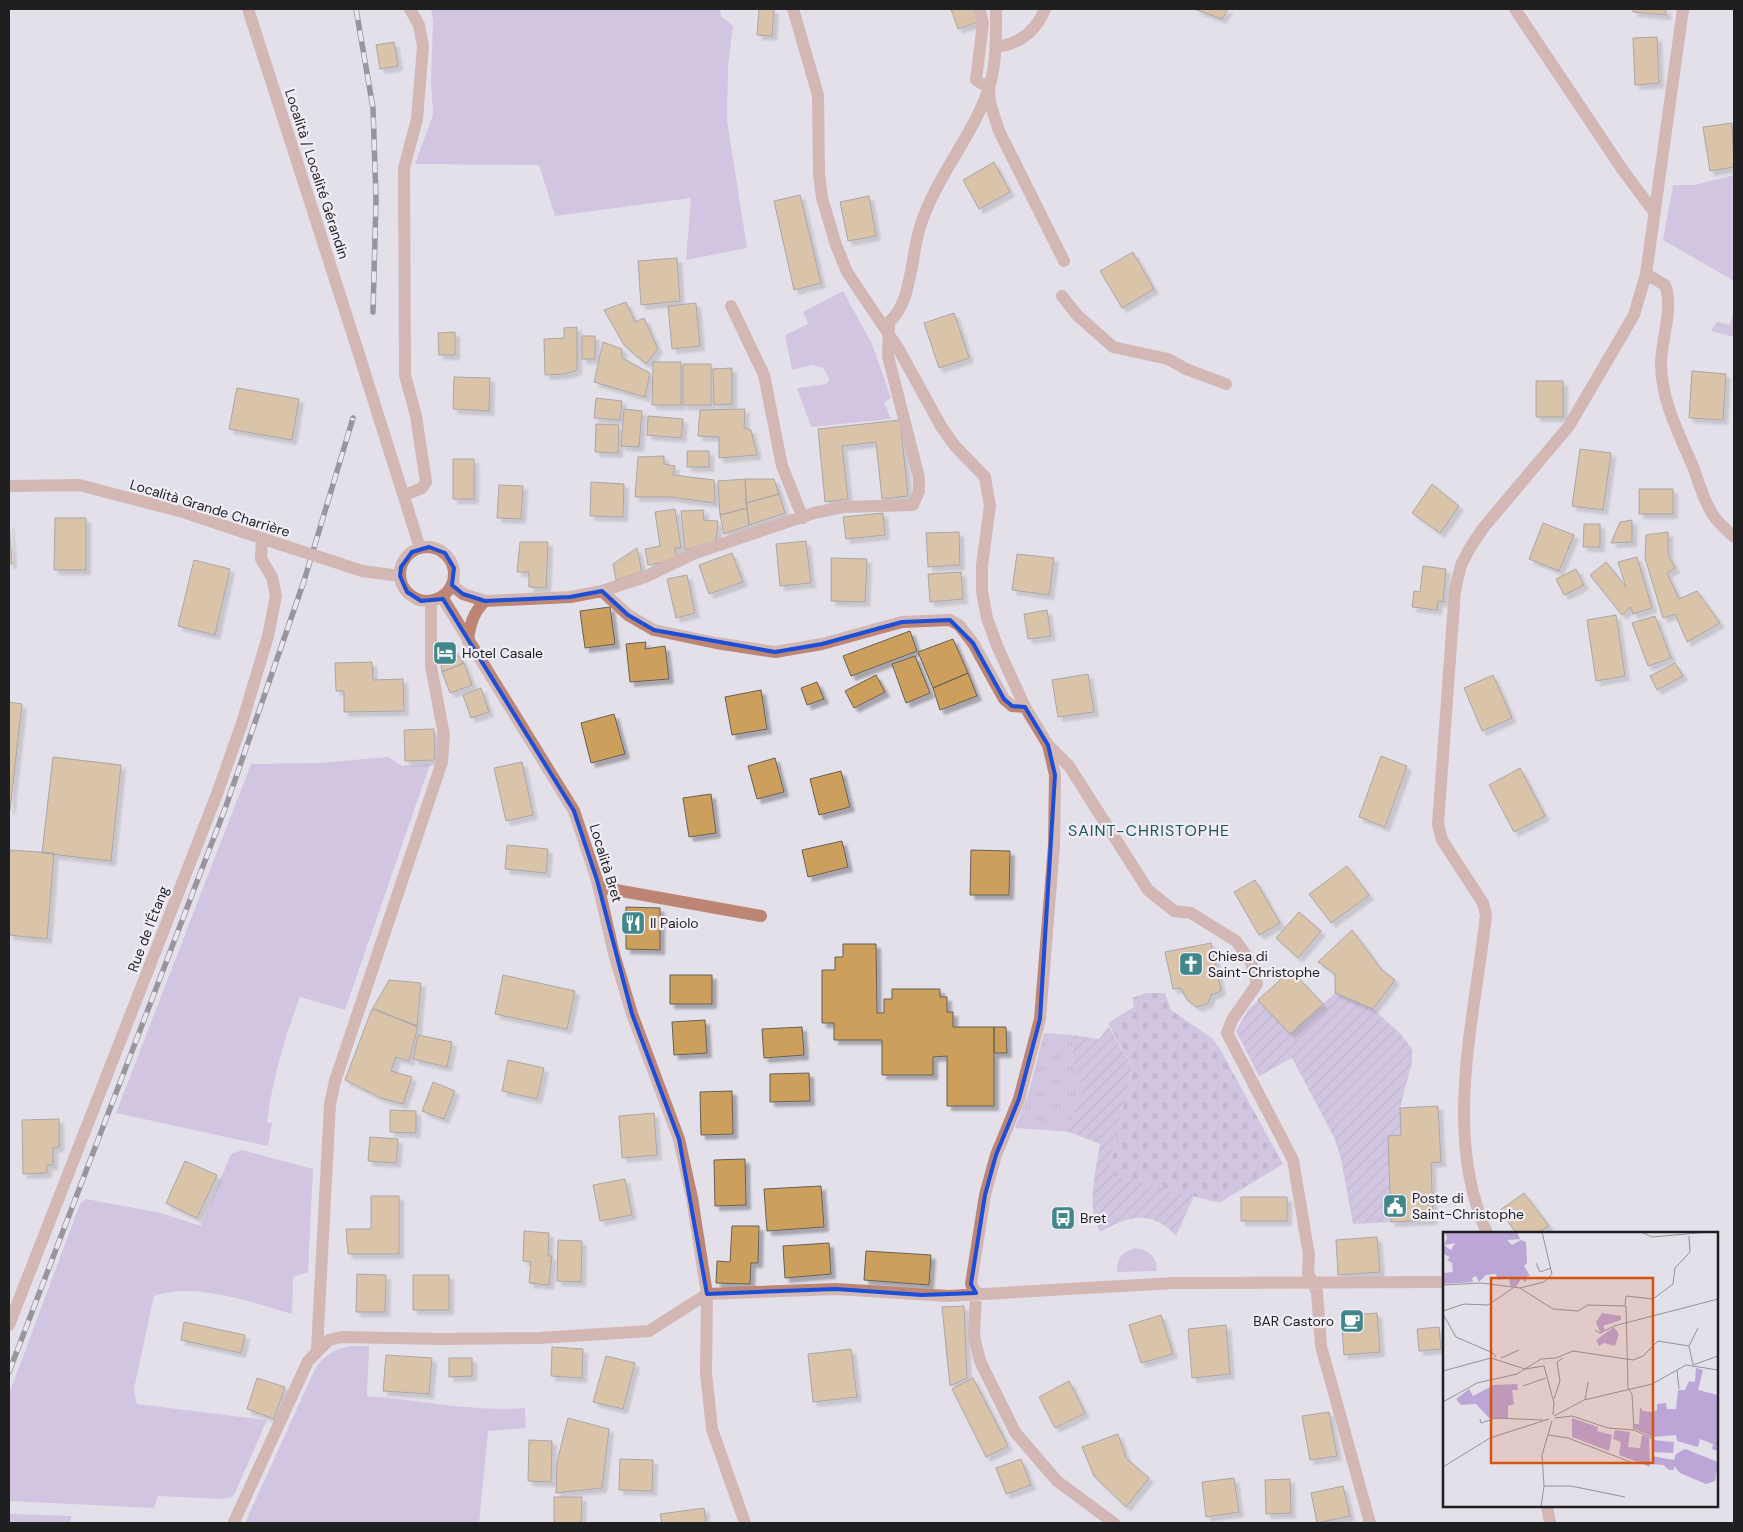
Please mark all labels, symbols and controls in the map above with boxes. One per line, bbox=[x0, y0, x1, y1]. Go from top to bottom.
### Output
street label: Località / Localité Gérandin bbox=[281, 87, 353, 261]
street label: Località Grande Charrière bbox=[128, 475, 292, 541]
hotel icon: Hotel Casale bbox=[432, 640, 458, 666]
place label: Hotel Casale bbox=[462, 644, 543, 662]
district label: SAINT-CHRISTOPHE bbox=[1068, 820, 1230, 841]
street label: Località Bret bbox=[586, 822, 626, 904]
street label: Rue de l'Étang bbox=[123, 883, 173, 975]
restaurant icon: Il Paiolo bbox=[620, 910, 646, 936]
place label: Il Paiolo bbox=[650, 914, 699, 932]
place label: Chiesa di Saint-Christophe bbox=[1208, 947, 1320, 981]
church icon: Chiesa di Saint-Christophe bbox=[1178, 951, 1204, 977]
place label: Poste di Saint-Christophe bbox=[1412, 1189, 1524, 1223]
public building icon: Poste di Saint-Christophe bbox=[1382, 1193, 1408, 1219]
bus stop icon: Bret bbox=[1050, 1205, 1076, 1231]
place label: Bret bbox=[1080, 1209, 1107, 1227]
inset map bbox=[1443, 1232, 1718, 1507]
cafe icon: BAR Castoro bbox=[1339, 1308, 1365, 1334]
place label: BAR Castoro bbox=[1253, 1312, 1334, 1330]

